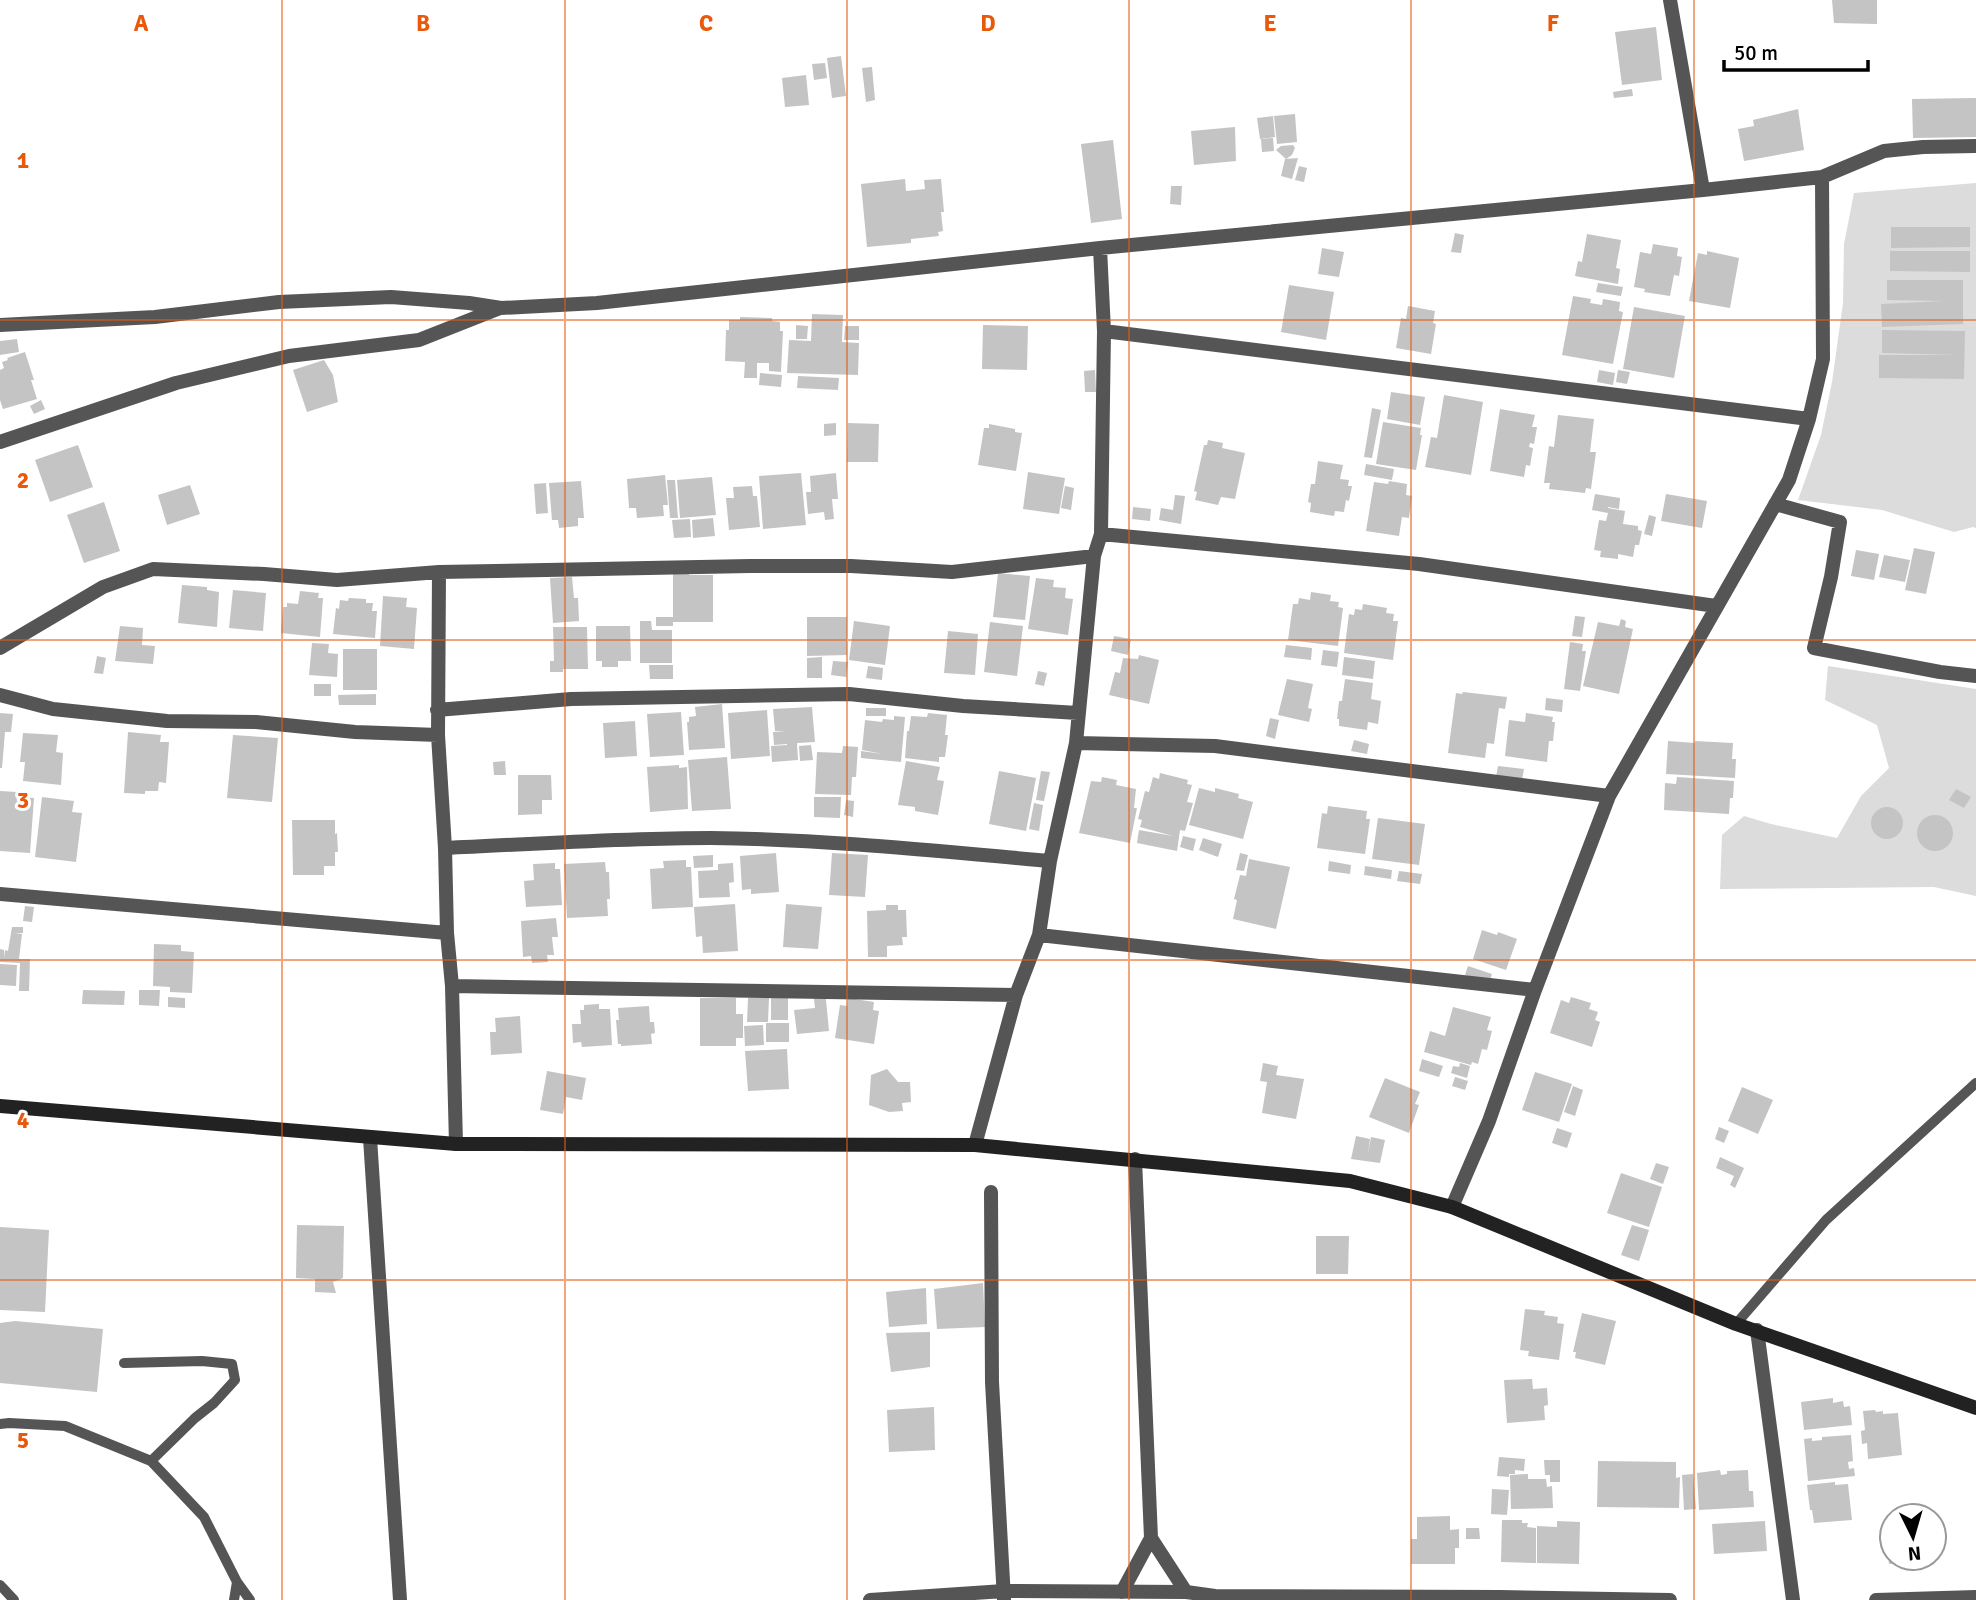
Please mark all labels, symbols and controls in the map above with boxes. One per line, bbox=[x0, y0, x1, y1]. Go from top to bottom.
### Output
text: A bbox=[134, 9, 149, 38]
text: B bbox=[416, 9, 430, 38]
text: C bbox=[699, 9, 713, 38]
text: D bbox=[980, 9, 996, 38]
text: E bbox=[1263, 9, 1277, 38]
text: F bbox=[1547, 9, 1559, 38]
scale bar bbox=[1724, 28, 1868, 72]
text: 50 m bbox=[1734, 40, 1778, 66]
text: 1 bbox=[17, 146, 29, 175]
text: 2 bbox=[17, 466, 29, 495]
text: 3 bbox=[17, 786, 29, 815]
text: 4 bbox=[17, 1106, 29, 1135]
text: 5 bbox=[17, 1426, 29, 1455]
north arrow bbox=[1878, 1502, 1948, 1572]
text: N bbox=[1907, 1540, 1922, 1565]

